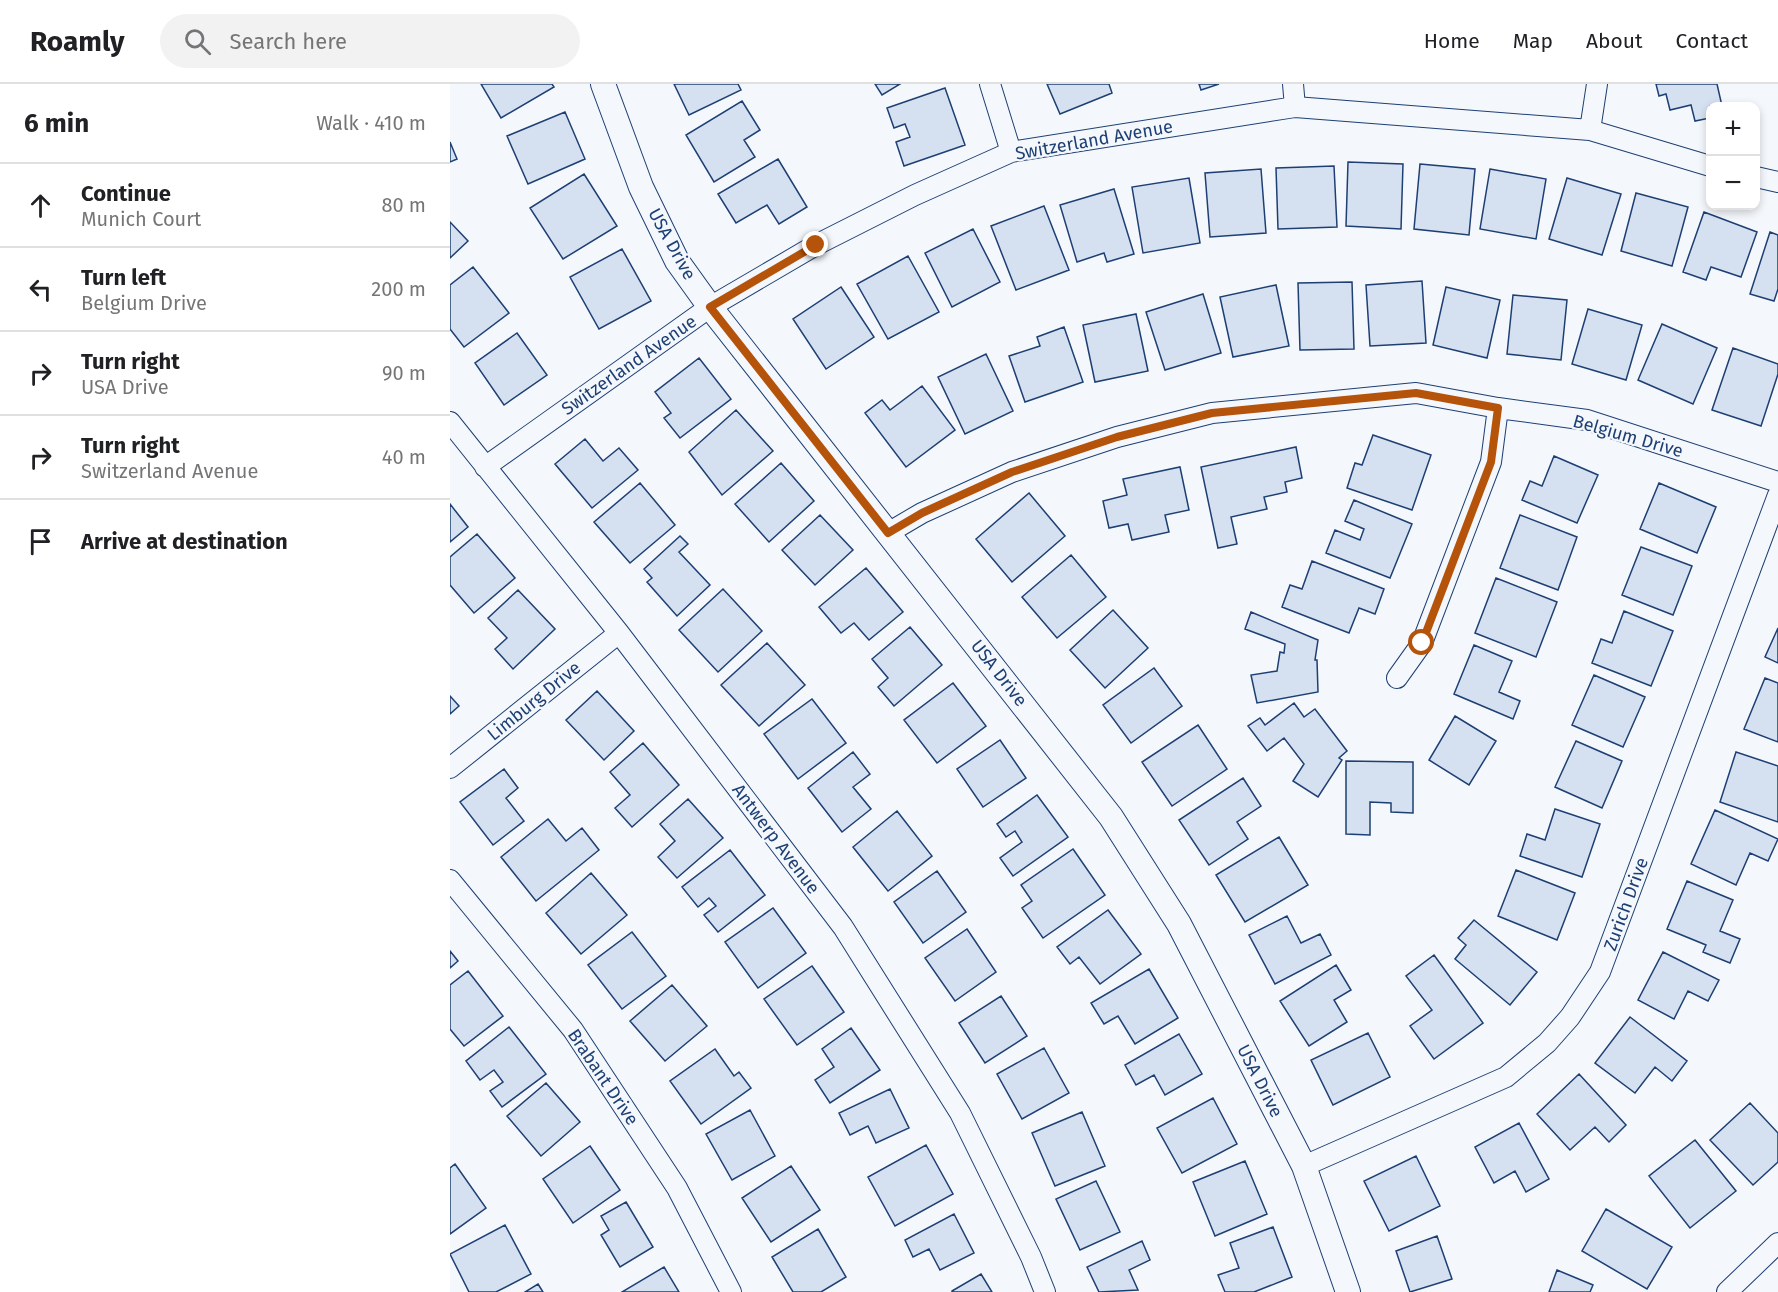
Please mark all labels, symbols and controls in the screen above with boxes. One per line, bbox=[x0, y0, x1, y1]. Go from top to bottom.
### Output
search box bbox=[160, 14, 580, 68]
text: Roamly bbox=[30, 25, 124, 58]
icon: search bbox=[181, 25, 214, 58]
text: Search here bbox=[229, 28, 347, 55]
text: Home bbox=[1424, 28, 1480, 54]
text: Map bbox=[1513, 28, 1553, 54]
text: About bbox=[1586, 28, 1643, 54]
text: Contact bbox=[1676, 28, 1748, 54]
map controls bbox=[1706, 102, 1760, 210]
button: + bbox=[1706, 102, 1760, 156]
text: 6 min bbox=[24, 108, 89, 139]
text: Walk · 410 m bbox=[316, 111, 426, 135]
street label: Switzerland Avenue bbox=[1014, 115, 1174, 165]
button: − bbox=[1706, 156, 1760, 210]
text: Continue bbox=[81, 180, 171, 207]
icon: ahead bbox=[24, 189, 57, 222]
text: 80 m bbox=[381, 193, 426, 217]
street label: USA Drive bbox=[643, 204, 701, 284]
text: Munich Court bbox=[81, 207, 201, 231]
route end bbox=[802, 231, 828, 257]
text: Turn left bbox=[81, 264, 166, 291]
icon: left bbox=[24, 273, 57, 306]
text: 200 m bbox=[371, 277, 426, 301]
text: Belgium Drive bbox=[81, 291, 207, 315]
street label: Switzerland Avenue bbox=[557, 310, 701, 420]
text: Turn right bbox=[81, 348, 180, 375]
icon: right bbox=[24, 357, 57, 390]
text: 90 m bbox=[382, 361, 426, 385]
text: USA Drive bbox=[81, 375, 169, 399]
street label: Belgium Drive bbox=[1570, 410, 1686, 462]
text: Turn right bbox=[81, 432, 180, 459]
icon: right bbox=[24, 441, 57, 474]
text: 40 m bbox=[382, 445, 426, 469]
text: Switzerland Avenue bbox=[81, 459, 258, 483]
icon: arrive bbox=[24, 525, 57, 558]
text: Arrive at destination bbox=[81, 528, 288, 555]
route start bbox=[1408, 629, 1434, 655]
street label: USA Drive bbox=[966, 635, 1032, 711]
street label: Limburg Drive bbox=[483, 657, 585, 745]
street label: Antwerp Avenue bbox=[727, 780, 825, 898]
street label: Zurich Drive bbox=[1599, 854, 1653, 954]
street label: Brabant Drive bbox=[563, 1025, 643, 1129]
street label: USA Drive bbox=[1232, 1041, 1288, 1121]

